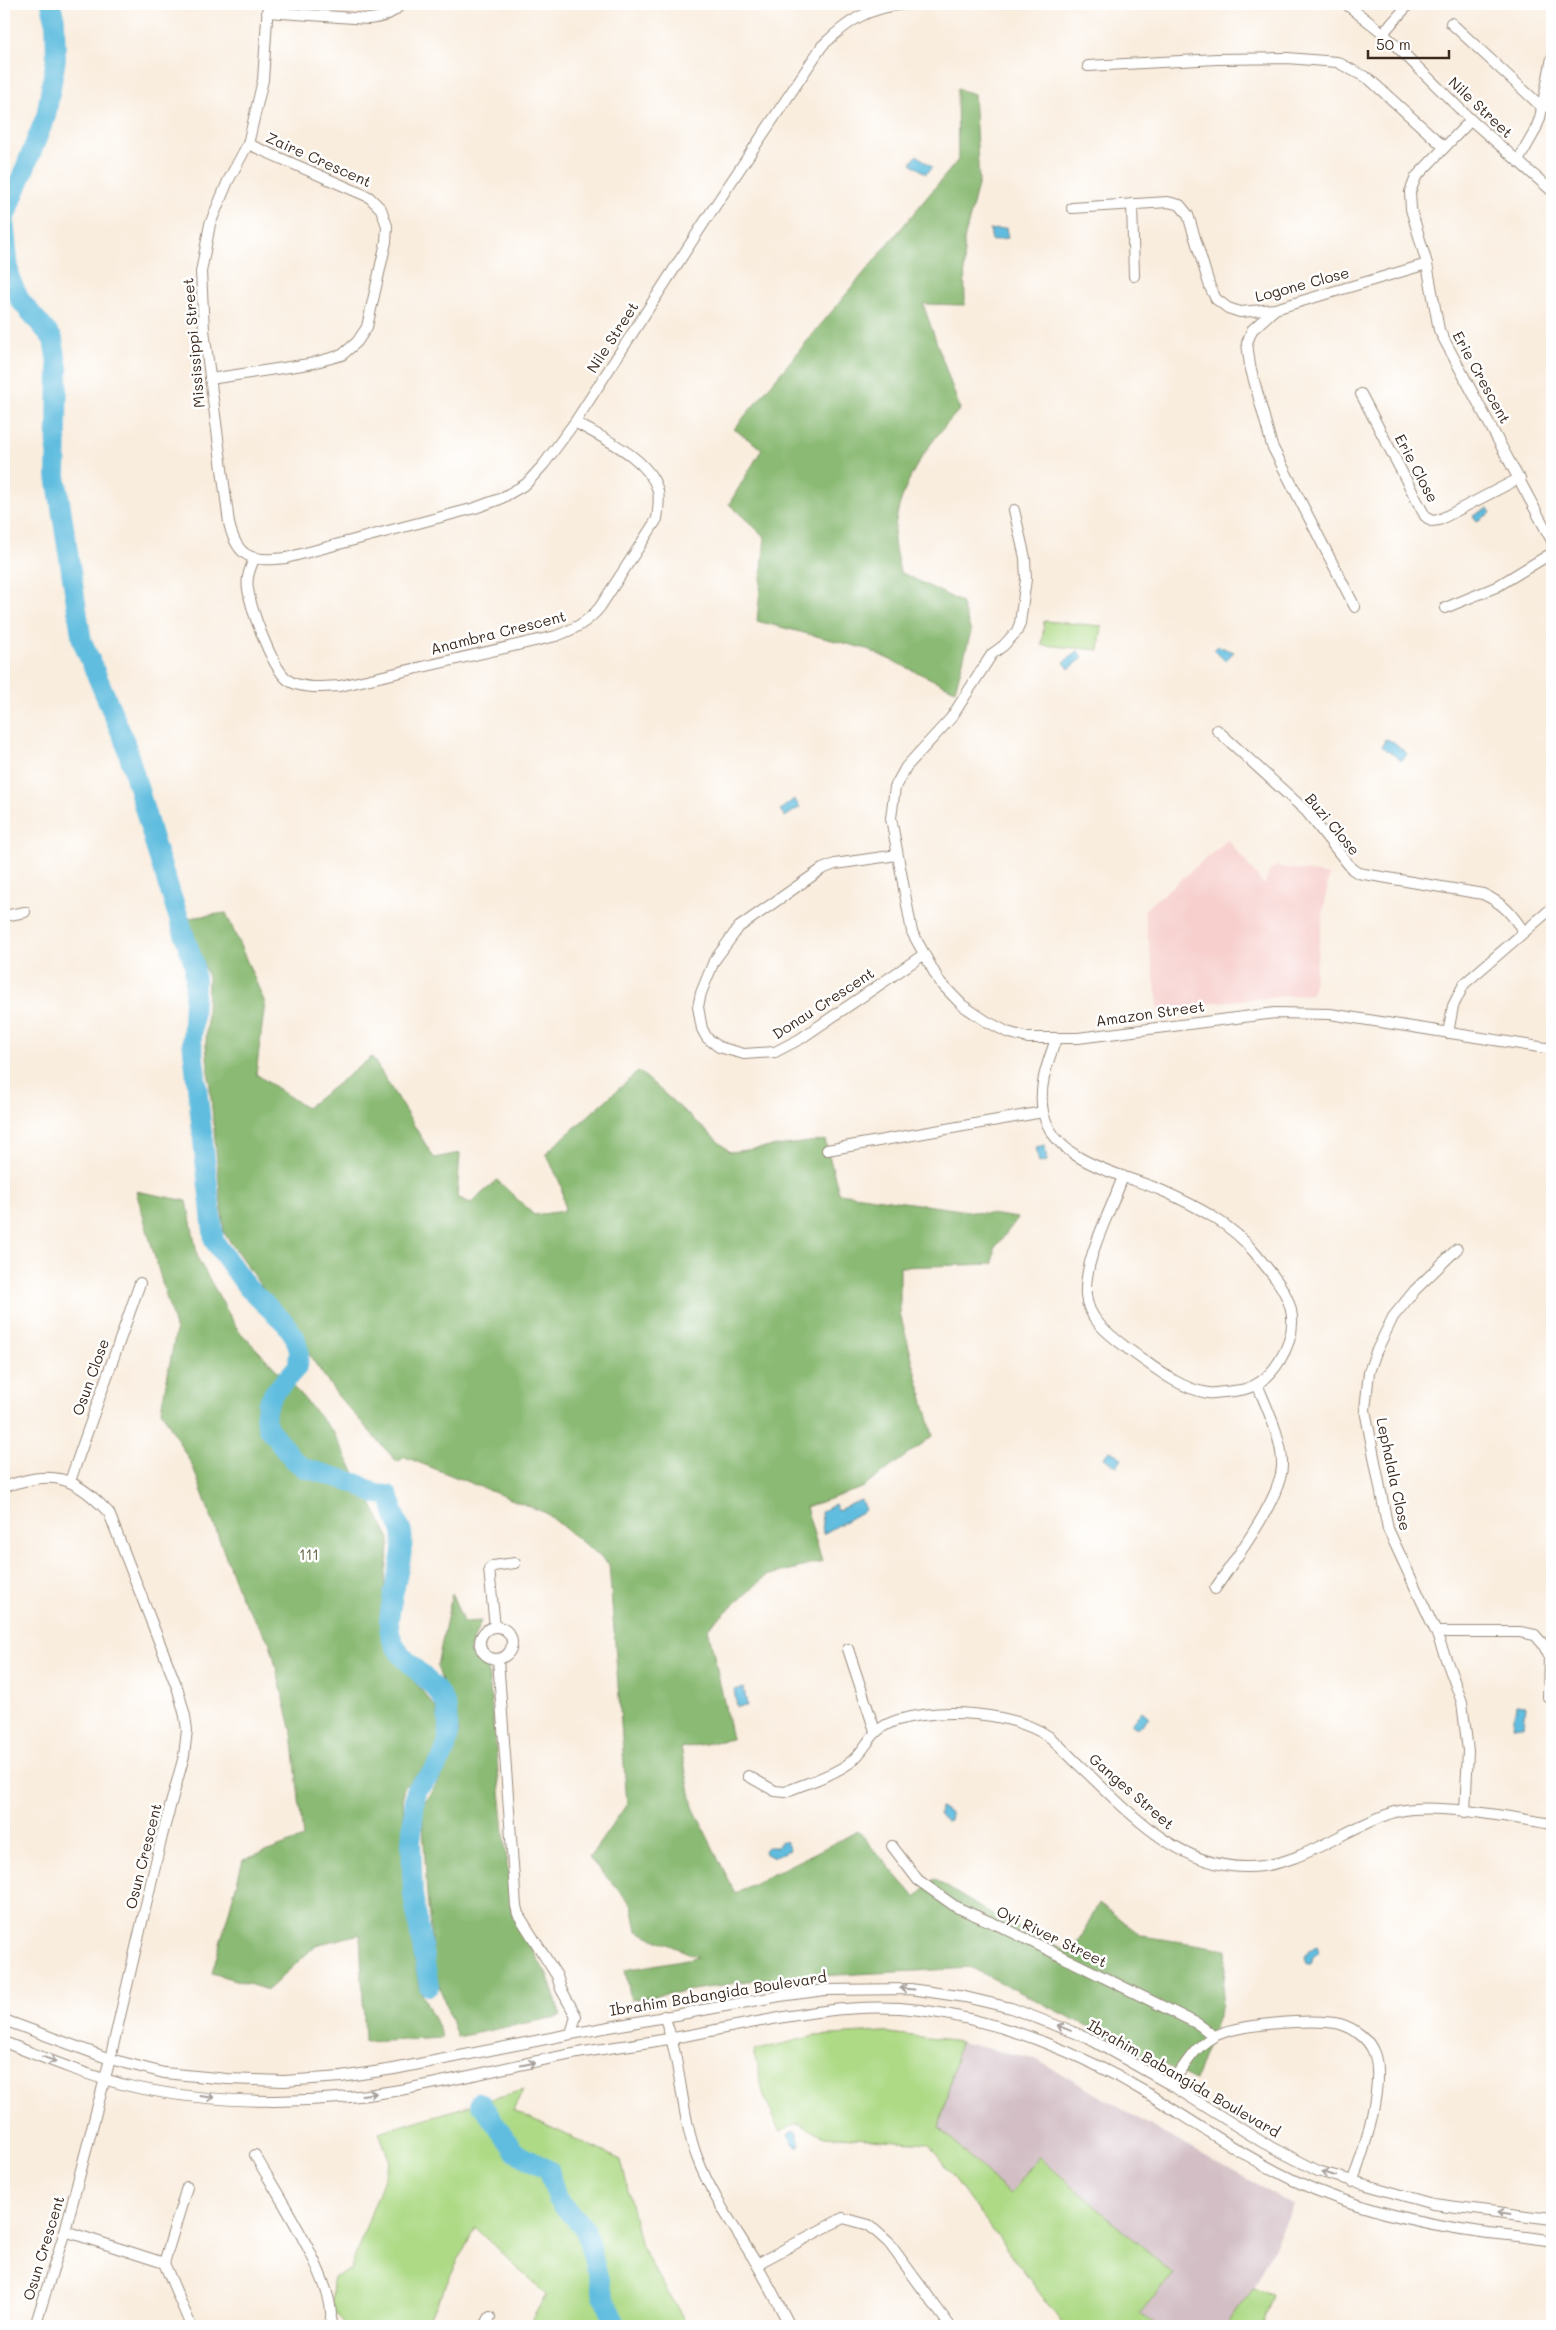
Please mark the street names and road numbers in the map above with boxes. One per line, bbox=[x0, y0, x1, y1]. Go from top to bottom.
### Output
street label: Nile Street bbox=[1444, 72, 1518, 142]
street label: Zaire Crescent bbox=[263, 127, 375, 191]
street label: Logone Close bbox=[1253, 262, 1351, 306]
street label: Mississippi Street bbox=[177, 277, 209, 409]
street label: Nile Street bbox=[581, 297, 643, 377]
street label: Erie Crescent bbox=[1448, 327, 1516, 427]
street label: Erie Close bbox=[1391, 430, 1443, 506]
street label: Anambra Crescent bbox=[428, 605, 568, 659]
street label: Buzi Close bbox=[1301, 789, 1365, 859]
street label: Donau Crescent bbox=[768, 963, 878, 1043]
street label: Amazon Street bbox=[1094, 995, 1206, 1031]
street label: Osun Close bbox=[67, 1336, 113, 1418]
street label: Lephalala Close bbox=[1372, 1416, 1416, 1532]
street label: Ganges Street bbox=[1085, 1748, 1179, 1834]
street label: Osun Crescent bbox=[120, 1801, 166, 1911]
street label: Oyi River Street bbox=[993, 1901, 1111, 1971]
street label: Ibrahim Babangida Boulevard bbox=[608, 1966, 828, 2020]
street label: Ibrahim Babangida Boulevard bbox=[1084, 2014, 1284, 2142]
street label: Osun Crescent bbox=[18, 2193, 68, 2303]

